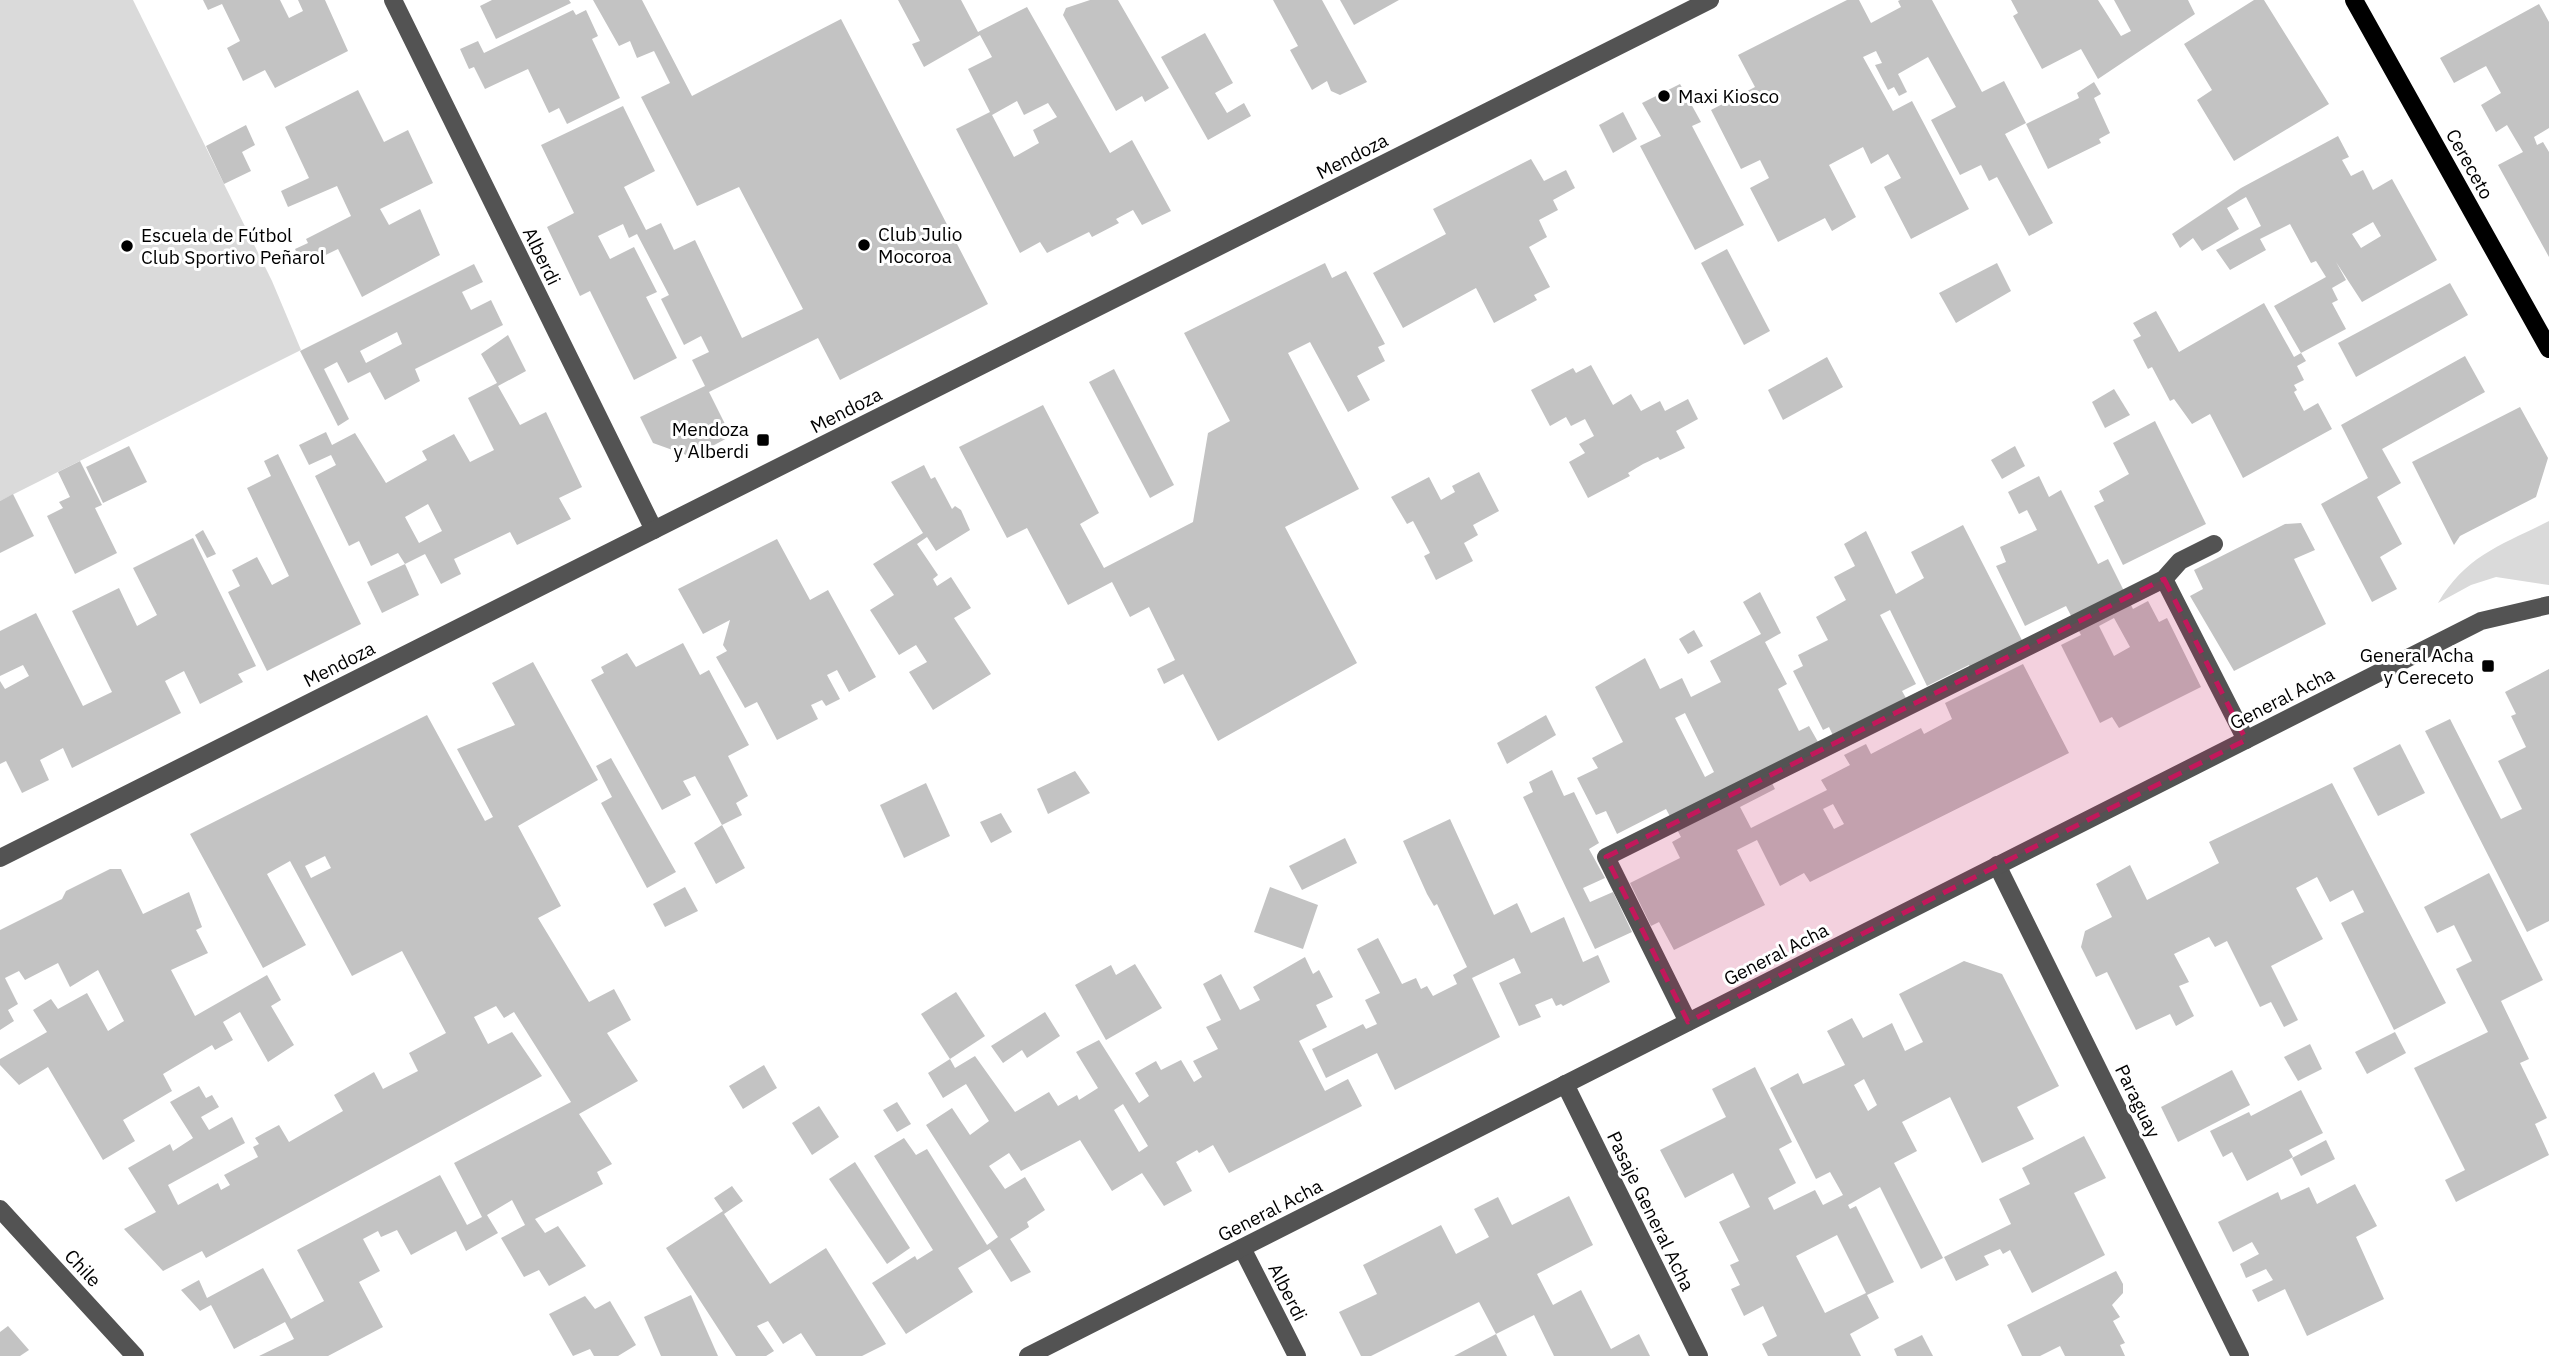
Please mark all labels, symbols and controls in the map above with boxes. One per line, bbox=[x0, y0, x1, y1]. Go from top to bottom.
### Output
place label: Maxi Kiosco bbox=[1678, 84, 1779, 108]
marker: Maxi Kiosco bbox=[1656, 88, 1672, 104]
street label: Cereceto bbox=[2441, 125, 2499, 203]
street label: Mendoza bbox=[1312, 128, 1392, 184]
place label: Club Julio Mocoroa bbox=[878, 222, 962, 268]
place label: Escuela de Fútbol Club Sportivo Peñarol bbox=[141, 223, 325, 269]
street label: Alberdi bbox=[518, 223, 566, 289]
marker: Club Julio Mocoroa bbox=[856, 237, 872, 253]
marker: Escuela de Fútbol Club Sportivo Peñarol bbox=[119, 238, 135, 254]
street label: Mendoza bbox=[806, 382, 886, 438]
place label: Mendoza y Alberdi bbox=[672, 417, 749, 463]
marker: Mendoza y Alberdi bbox=[755, 432, 771, 448]
street label: Mendoza bbox=[299, 636, 379, 692]
place label: General Acha y Cereceto bbox=[2360, 643, 2474, 689]
marker: General Acha y Cereceto bbox=[2480, 658, 2496, 674]
street label: General Acha bbox=[2226, 661, 2338, 735]
street label: General Acha bbox=[1720, 917, 1832, 991]
street label: Paraguay bbox=[2110, 1060, 2166, 1142]
street label: Pasaje General Acha bbox=[1602, 1127, 1700, 1295]
street label: General Acha bbox=[1214, 1173, 1326, 1247]
street label: Chile bbox=[60, 1244, 106, 1292]
street label: Alberdi bbox=[1263, 1259, 1313, 1325]

